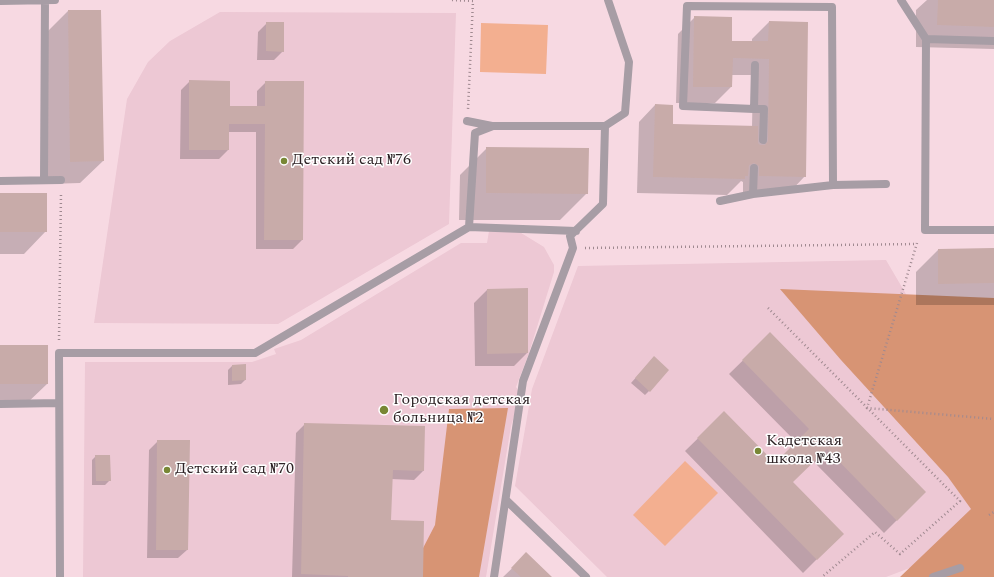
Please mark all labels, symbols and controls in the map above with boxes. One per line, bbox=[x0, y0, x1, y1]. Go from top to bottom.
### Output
place label: Детский сад №76 bbox=[292, 151, 411, 171]
marker: Детский сад №76 bbox=[279, 156, 289, 166]
place label: Городская детская больница №2 bbox=[393, 391, 530, 429]
marker: Городская детская больница №2 bbox=[378, 404, 390, 416]
place label: Кадетская школа №43 bbox=[766, 432, 842, 470]
marker: Кадетская школа №43 bbox=[753, 446, 763, 456]
place label: Детский сад №70 bbox=[175, 460, 294, 480]
marker: Детский сад №70 bbox=[162, 465, 172, 475]

